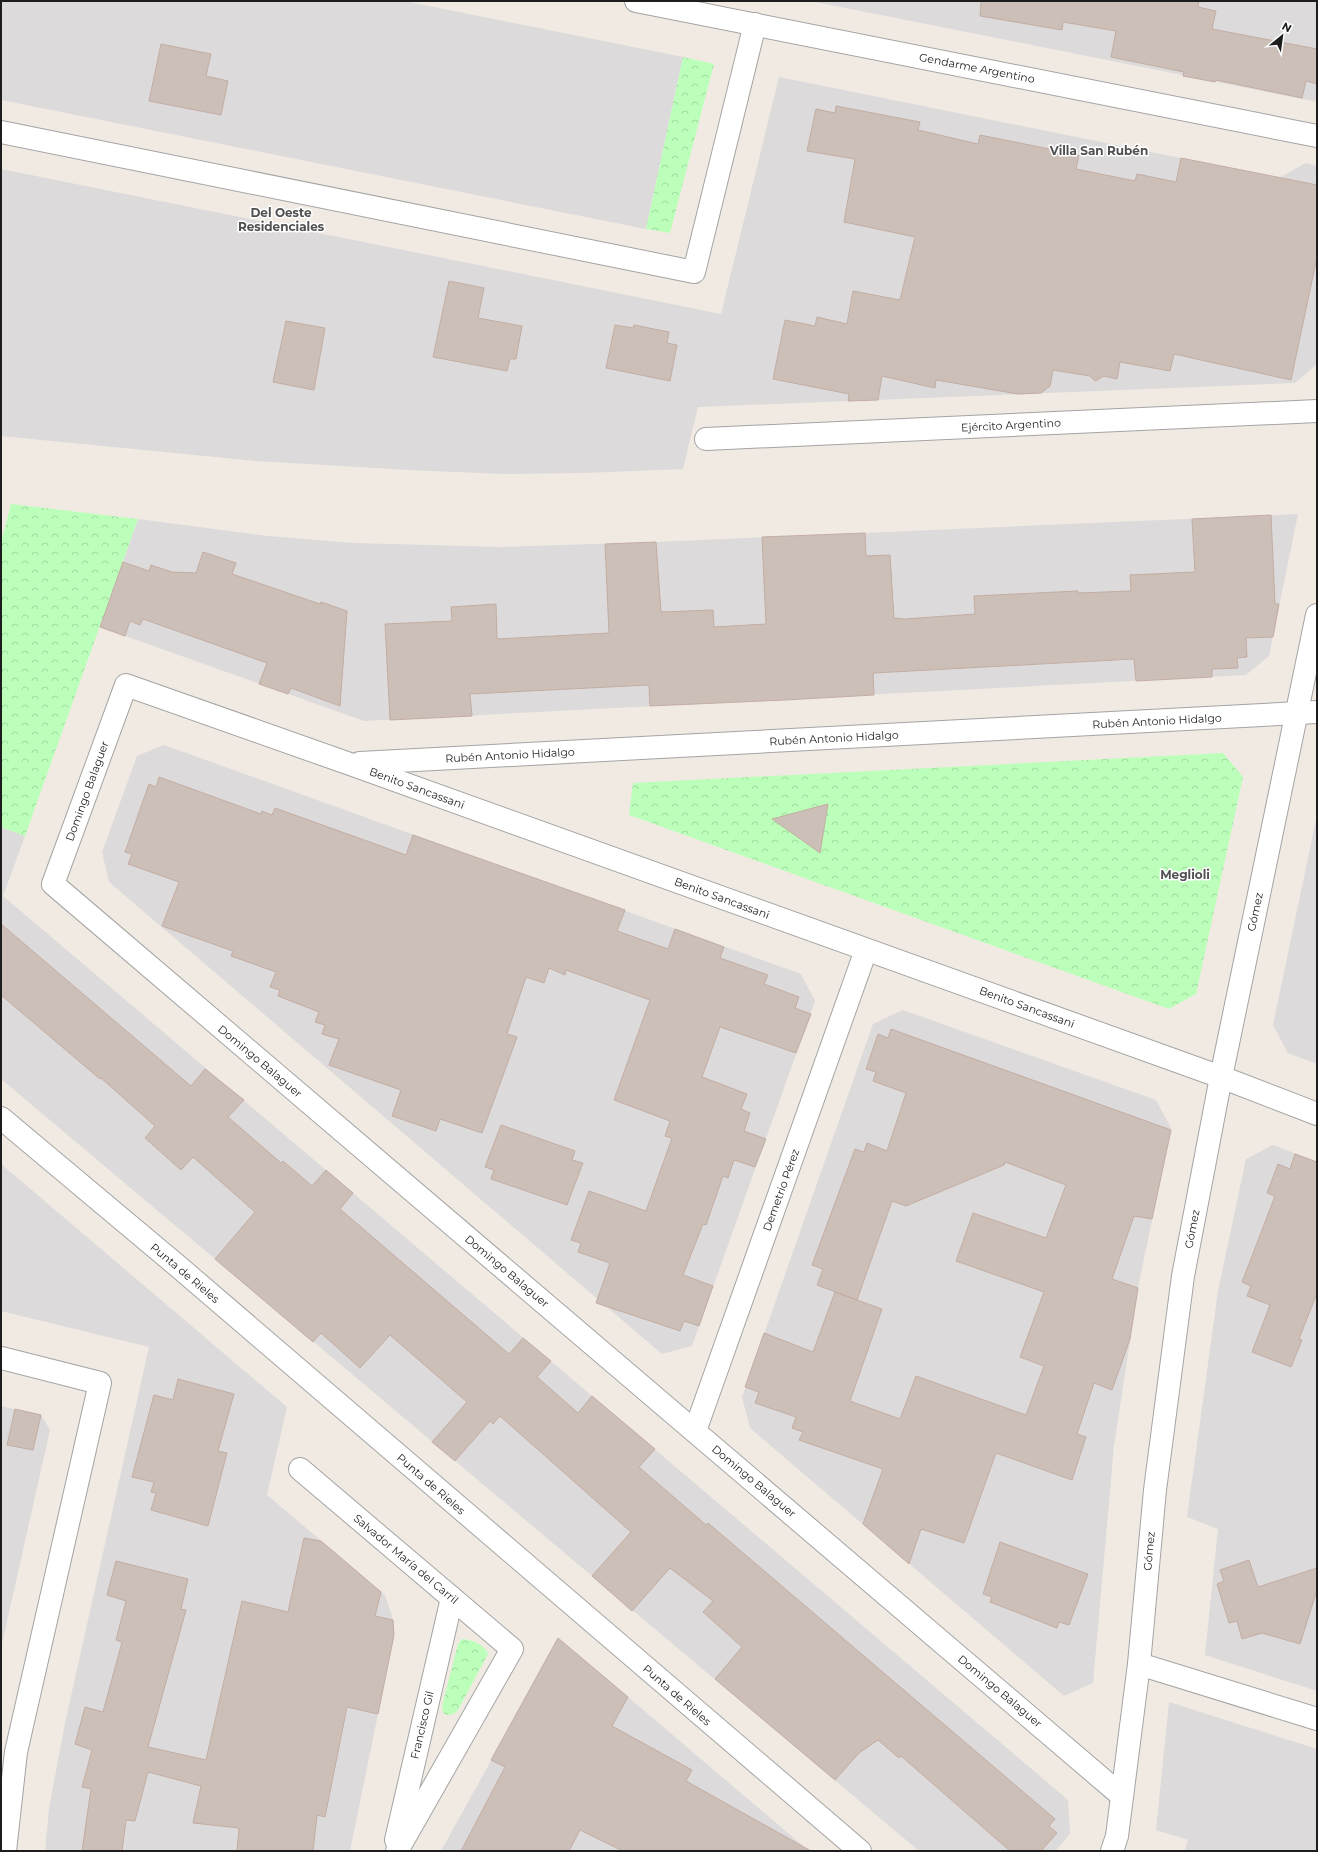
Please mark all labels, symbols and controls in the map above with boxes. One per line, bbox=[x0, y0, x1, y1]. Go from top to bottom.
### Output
north arrow bbox=[1262, 16, 1302, 56]
text: N bbox=[1280, 19, 1294, 36]
street label: Gendarme Argentino bbox=[918, 50, 1036, 86]
district label: Villa San Rubén bbox=[1049, 143, 1148, 158]
district label: Del Oeste Residenciales bbox=[238, 205, 325, 234]
street label: Ejército Argentino bbox=[961, 415, 1061, 435]
street label: Rubén Antonio Hidalgo bbox=[1092, 711, 1222, 731]
street label: Rubén Antonio Hidalgo bbox=[769, 728, 899, 748]
street label: Domingo Balaguer bbox=[62, 739, 112, 843]
street label: Rubén Antonio Hidalgo bbox=[445, 745, 575, 765]
street label: Benito Sancassani bbox=[367, 764, 467, 812]
district label: Meglioli bbox=[1160, 867, 1210, 882]
street label: Benito Sancassani bbox=[672, 874, 772, 922]
street label: Gómez bbox=[1244, 891, 1266, 933]
street label: Benito Sancassani bbox=[977, 983, 1077, 1031]
street label: Domingo Balaguer bbox=[215, 1022, 305, 1100]
street label: Demetrio Pérez bbox=[760, 1147, 802, 1233]
street label: Gómez bbox=[1181, 1208, 1203, 1250]
street label: Domingo Balaguer bbox=[462, 1232, 552, 1310]
street label: Punta de Rieles bbox=[148, 1240, 223, 1306]
street label: Domingo Balaguer bbox=[709, 1442, 799, 1520]
street label: Punta de Rieles bbox=[394, 1451, 468, 1518]
street label: Salvador María del Carril bbox=[351, 1511, 461, 1607]
street label: Gómez bbox=[1140, 1530, 1158, 1571]
street label: Domingo Balaguer bbox=[955, 1652, 1045, 1730]
street label: Punta de Rieles bbox=[640, 1662, 714, 1729]
street label: Francisco Gil bbox=[407, 1690, 437, 1760]

